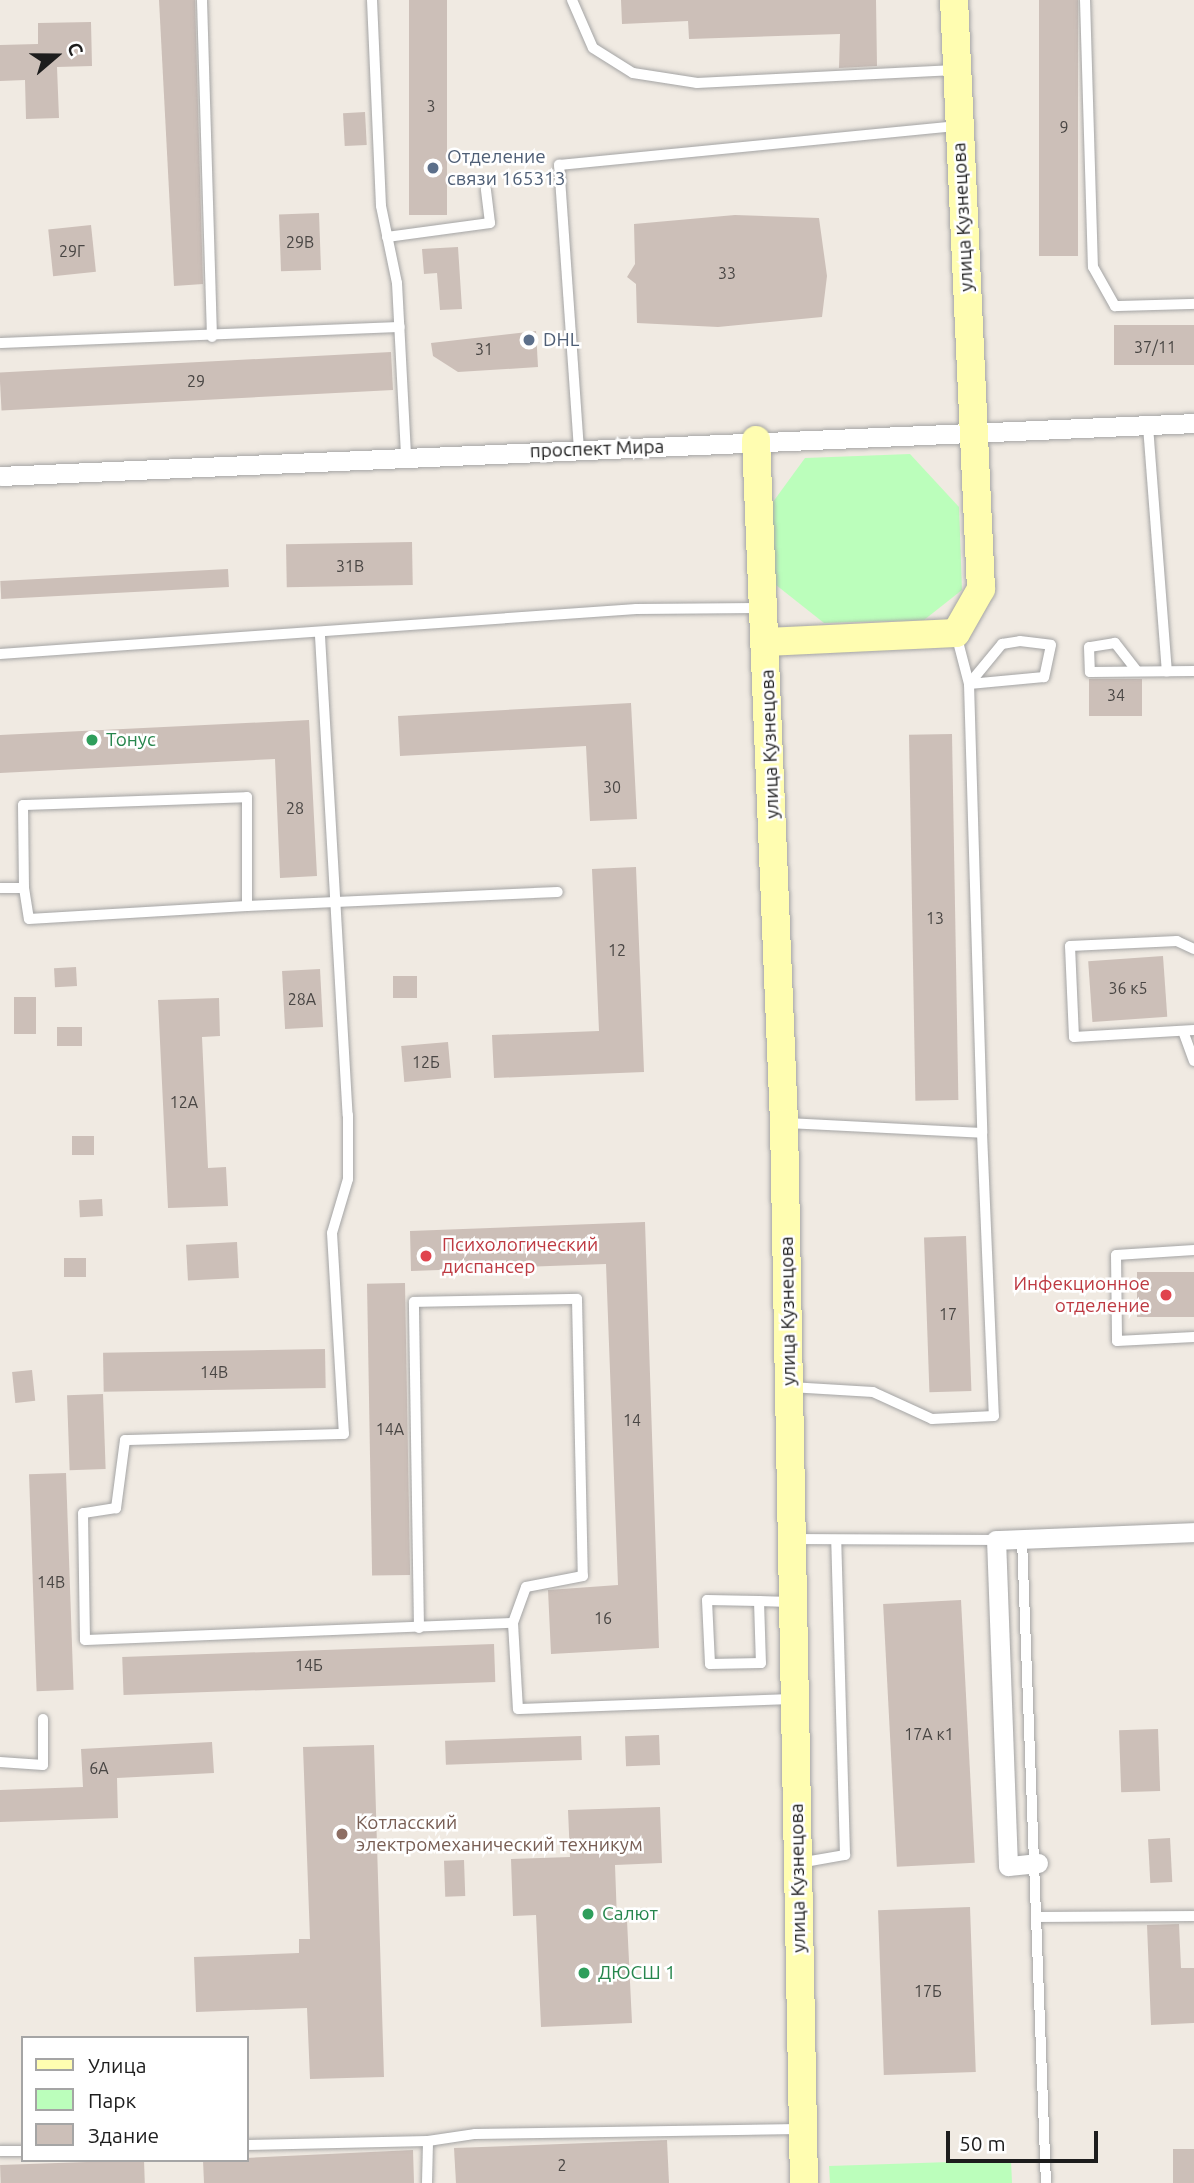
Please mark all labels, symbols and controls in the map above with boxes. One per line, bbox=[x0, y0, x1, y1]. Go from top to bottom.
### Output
north arrow bbox=[21, 21, 91, 91]
text: С bbox=[63, 39, 88, 58]
house number: 3 bbox=[426, 96, 436, 116]
house number: 9 bbox=[1059, 117, 1069, 137]
street label: улица Кузнецова bbox=[948, 142, 978, 292]
place label: Отделение связи 165313 bbox=[447, 146, 566, 190]
marker: Отделение связи 165313 bbox=[425, 160, 441, 176]
house number: 29В bbox=[286, 232, 314, 252]
house number: 29Г bbox=[59, 241, 85, 261]
house number: 33 bbox=[718, 263, 736, 283]
place label: DHL bbox=[543, 329, 579, 351]
marker: DHL bbox=[521, 332, 537, 348]
house number: 37/11 bbox=[1134, 337, 1176, 357]
house number: 31 bbox=[475, 339, 493, 359]
house number: 29 bbox=[187, 371, 205, 391]
street label: проспект Мира bbox=[529, 435, 665, 463]
house number: 31В bbox=[336, 556, 364, 576]
street label: улица Кузнецова bbox=[756, 669, 784, 819]
house number: 34 bbox=[1107, 685, 1125, 705]
place label: Тонус bbox=[106, 729, 156, 751]
marker: Тонус bbox=[84, 732, 100, 748]
house number: 30 bbox=[603, 777, 621, 797]
house number: 28 bbox=[286, 798, 304, 818]
house number: 13 bbox=[926, 908, 944, 928]
house number: 12 bbox=[608, 940, 626, 960]
house number: 36 к5 bbox=[1109, 978, 1147, 998]
house number: 28А bbox=[288, 989, 316, 1009]
house number: 12Б bbox=[412, 1052, 440, 1072]
house number: 12А bbox=[170, 1092, 198, 1112]
place label: Психологический диспансер bbox=[442, 1234, 598, 1278]
street label: улица Кузнецова bbox=[775, 1236, 801, 1386]
marker: Психологический диспансер bbox=[416, 1246, 436, 1266]
place label: Инфекционное отделение bbox=[1013, 1273, 1150, 1317]
marker: Инфекционное отделение bbox=[1156, 1285, 1176, 1305]
house number: 17 bbox=[939, 1304, 957, 1324]
house number: 14В bbox=[200, 1362, 228, 1382]
house number: 14 bbox=[623, 1410, 641, 1430]
house number: 14А bbox=[376, 1419, 404, 1439]
house number: 14В bbox=[37, 1572, 65, 1592]
house number: 16 bbox=[594, 1608, 612, 1628]
house number: 14Б bbox=[295, 1655, 323, 1675]
house number: 17А к1 bbox=[904, 1724, 954, 1744]
house number: 6А bbox=[89, 1758, 109, 1778]
street label: улица Кузнецова bbox=[785, 1803, 811, 1953]
place label: Котласский электромеханический техникум bbox=[356, 1812, 643, 1856]
marker: Котласский электромеханический техникум bbox=[334, 1826, 350, 1842]
place label: Салют bbox=[602, 1903, 658, 1925]
marker: Салют bbox=[580, 1906, 596, 1922]
place label: ДЮСШ 1 bbox=[598, 1962, 676, 1984]
marker: ДЮСШ 1 bbox=[576, 1965, 592, 1981]
house number: 17Б bbox=[914, 1981, 942, 2001]
legend bbox=[21, 2036, 248, 2162]
text: Улица bbox=[88, 2053, 146, 2077]
text: Парк bbox=[88, 2088, 136, 2112]
scale bar bbox=[949, 2116, 1101, 2160]
text: Здание bbox=[88, 2123, 159, 2147]
text: 50 m bbox=[959, 2131, 1006, 2155]
house number: 2 bbox=[557, 2155, 567, 2175]

